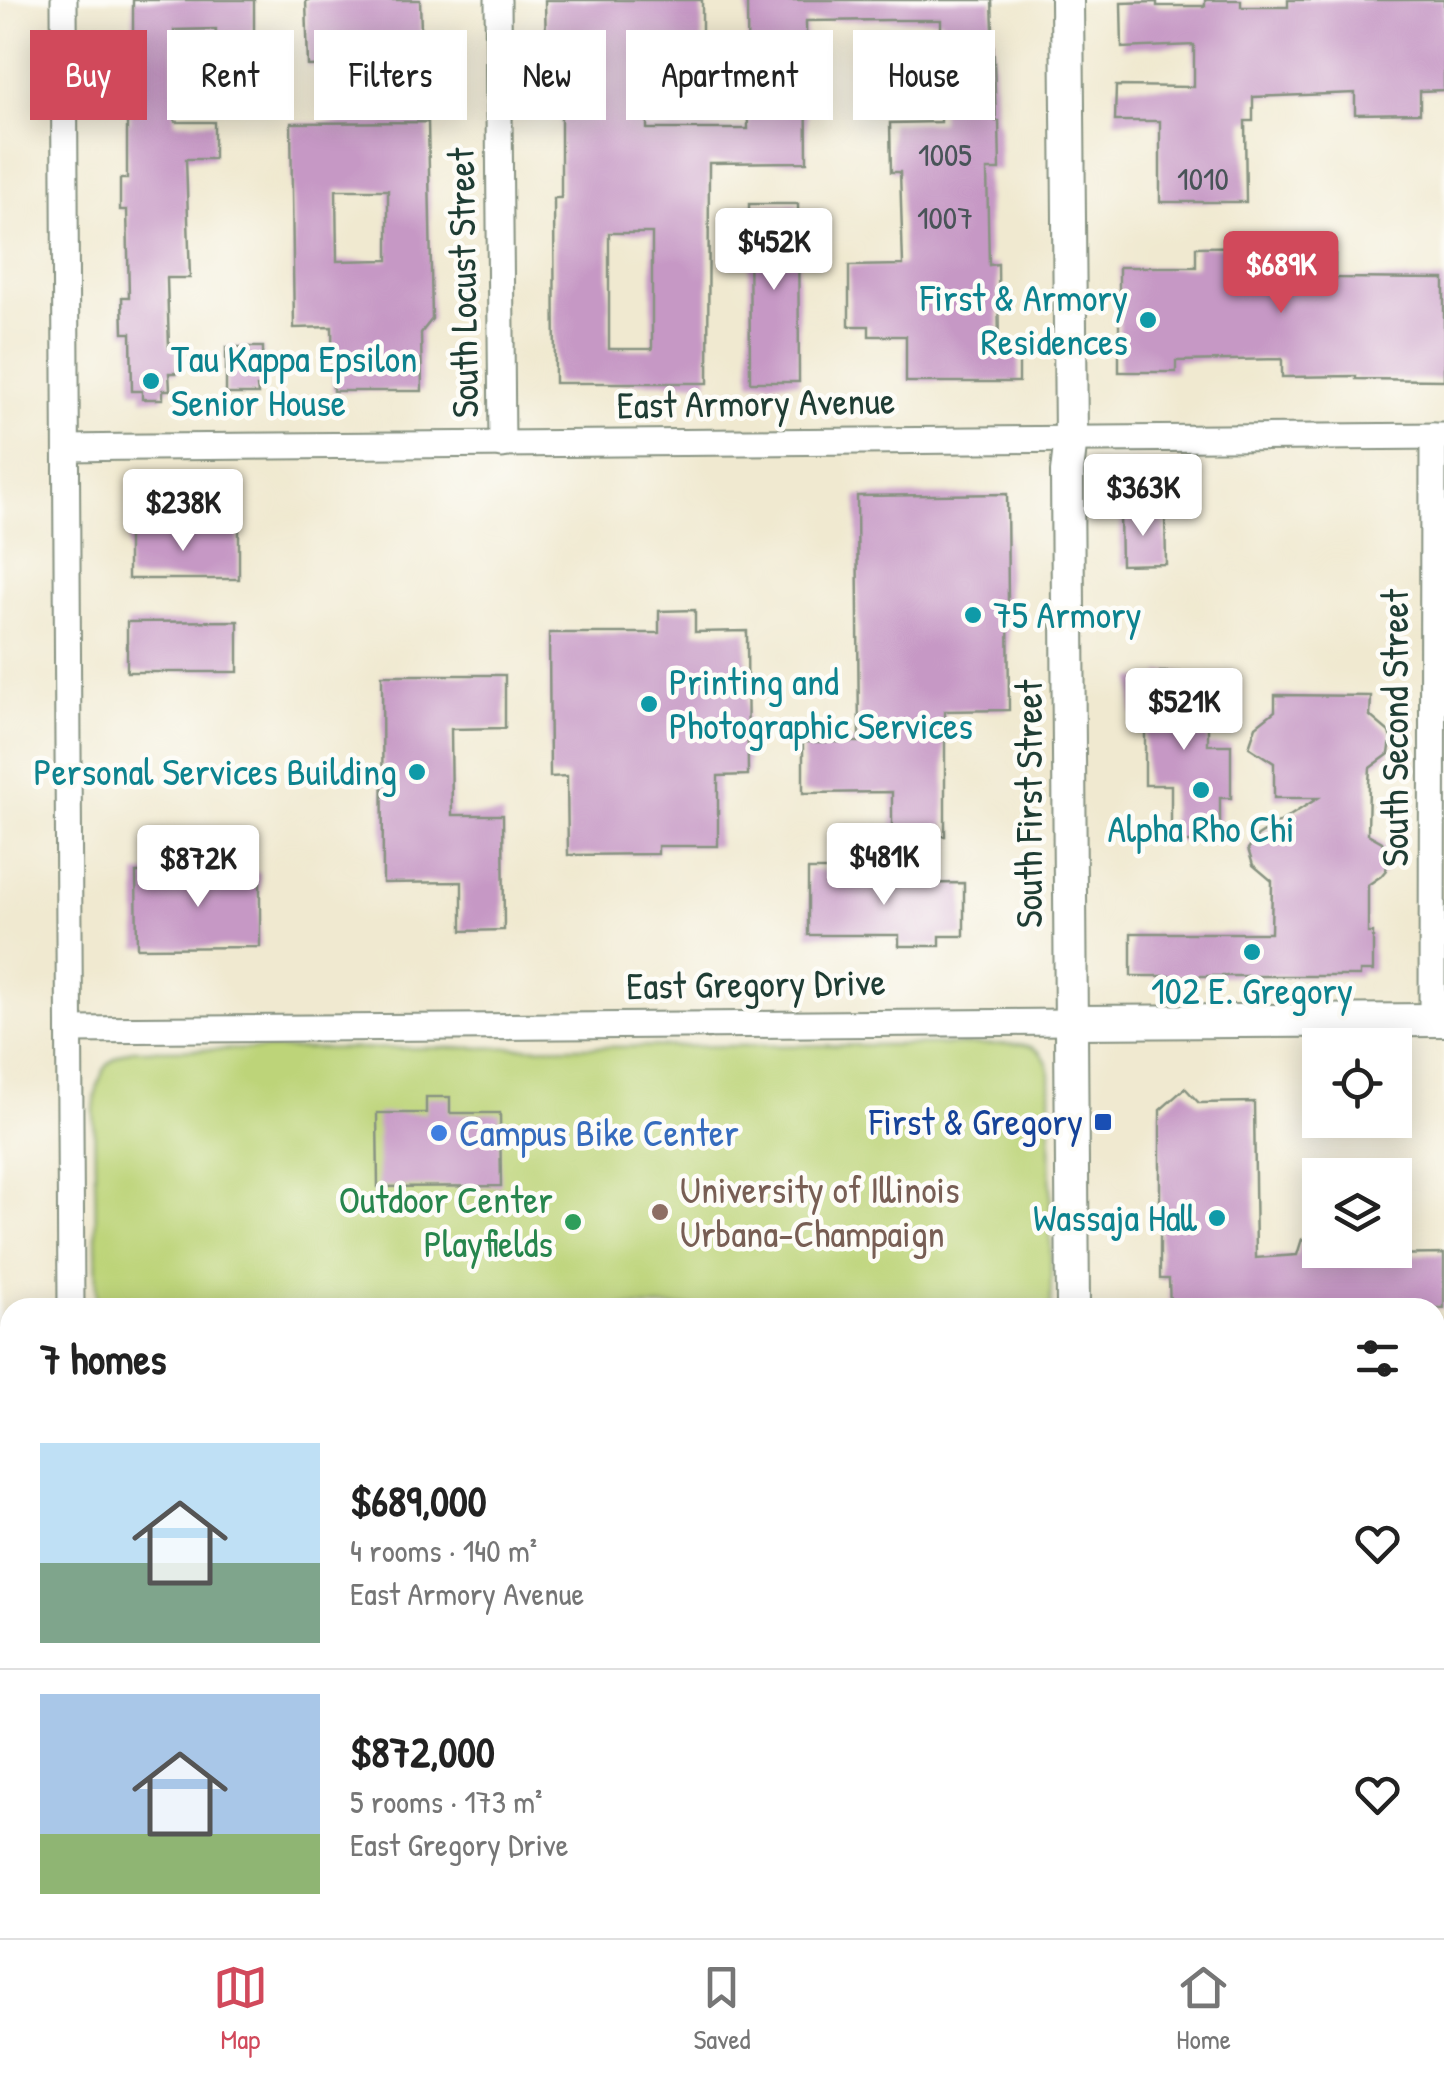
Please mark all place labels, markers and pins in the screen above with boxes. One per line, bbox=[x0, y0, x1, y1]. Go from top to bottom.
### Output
pin: $452K bbox=[704, 208, 844, 293]
pin: $689K bbox=[1211, 231, 1351, 316]
place label: First & Armory Residences bbox=[919, 271, 1128, 367]
marker: First & Armory Residences bbox=[1137, 309, 1159, 331]
place label: Tau Kappa Epsilon Senior House bbox=[171, 332, 417, 428]
marker: Tau Kappa Epsilon Senior House bbox=[140, 370, 162, 392]
pin: $363K bbox=[1073, 454, 1213, 539]
pin: $238K bbox=[113, 469, 253, 554]
place label: 75 Armory bbox=[993, 588, 1142, 640]
marker: 75 Armory bbox=[962, 604, 984, 626]
place label: Printing and Photographic Services bbox=[669, 655, 973, 751]
pin: $521K bbox=[1114, 668, 1254, 753]
marker: Printing and Photographic Services bbox=[638, 693, 660, 715]
place label: Personal Services Building bbox=[33, 745, 397, 797]
marker: Personal Services Building bbox=[406, 761, 428, 783]
marker: Alpha Rho Chi bbox=[1190, 779, 1212, 801]
place label: Alpha Rho Chi bbox=[1107, 802, 1295, 854]
pin: $481K bbox=[814, 823, 954, 908]
pin: $872K bbox=[128, 825, 268, 910]
marker: 102 E. Gregory bbox=[1241, 941, 1263, 963]
place label: 102 E. Gregory bbox=[1151, 964, 1353, 1016]
place label: First & Gregory bbox=[868, 1095, 1083, 1147]
place label: Campus Bike Center bbox=[459, 1106, 739, 1158]
marker: First & Gregory bbox=[1092, 1111, 1114, 1133]
marker: Campus Bike Center bbox=[428, 1122, 450, 1144]
place label: University of Illinois Urbana-Champaign bbox=[680, 1163, 960, 1259]
place label: Outdoor Center Playfields bbox=[339, 1173, 553, 1269]
place label: Wassaja Hall bbox=[1033, 1191, 1198, 1243]
marker: University of Illinois Urbana-Champaign bbox=[649, 1201, 671, 1223]
marker: Wassaja Hall bbox=[1206, 1207, 1228, 1229]
marker: Outdoor Center Playfields bbox=[562, 1211, 584, 1233]

